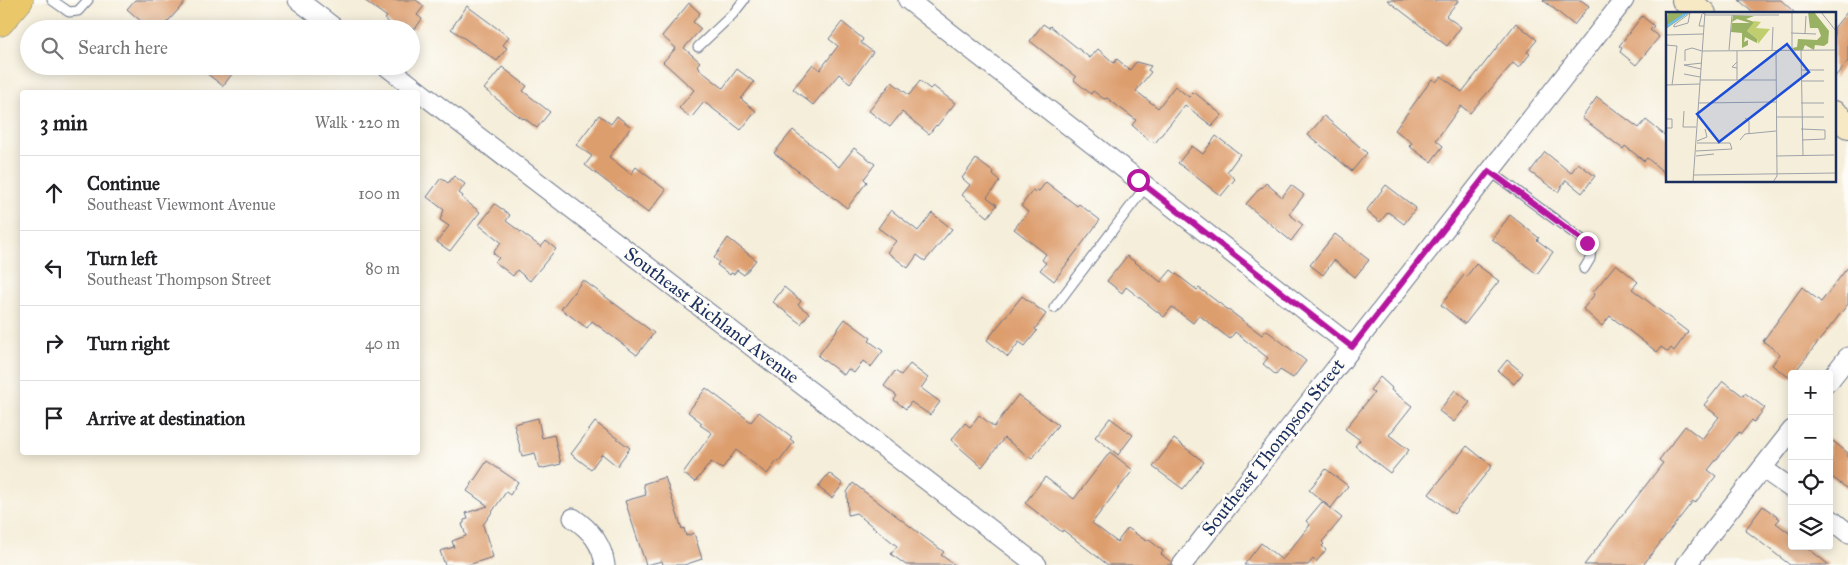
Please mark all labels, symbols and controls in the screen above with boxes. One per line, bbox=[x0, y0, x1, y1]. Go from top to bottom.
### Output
inset map bbox=[1666, 12, 1836, 182]
search box bbox=[20, 20, 420, 75]
icon: search bbox=[38, 34, 66, 62]
text: Search here bbox=[78, 36, 168, 59]
text: 3 min bbox=[40, 110, 88, 136]
text: Walk · 220 m bbox=[315, 113, 400, 132]
route start bbox=[1127, 169, 1150, 192]
text: Continue bbox=[87, 172, 160, 195]
icon: ahead bbox=[40, 179, 68, 207]
text: 100 m bbox=[358, 184, 400, 203]
text: Southeast Viewmont Avenue bbox=[87, 195, 276, 214]
route end bbox=[1576, 232, 1599, 255]
street label: Southeast Richland Avenue bbox=[620, 242, 804, 388]
text: Turn left bbox=[87, 247, 157, 270]
icon: left bbox=[40, 254, 68, 282]
text: 80 m bbox=[365, 259, 400, 278]
text: Southeast Thompson Street bbox=[87, 270, 271, 289]
icon: right bbox=[40, 329, 68, 357]
text: Turn right bbox=[87, 332, 170, 355]
text: 40 m bbox=[365, 334, 400, 353]
street label: Southeast Thompson Street bbox=[1197, 354, 1350, 540]
map controls bbox=[1788, 370, 1833, 550]
button: + bbox=[1788, 370, 1833, 415]
icon: arrive bbox=[40, 404, 68, 432]
text: Arrive at destination bbox=[87, 407, 245, 430]
button: − bbox=[1788, 415, 1833, 460]
button: locate bbox=[1788, 460, 1833, 505]
button: layers bbox=[1788, 505, 1833, 550]

